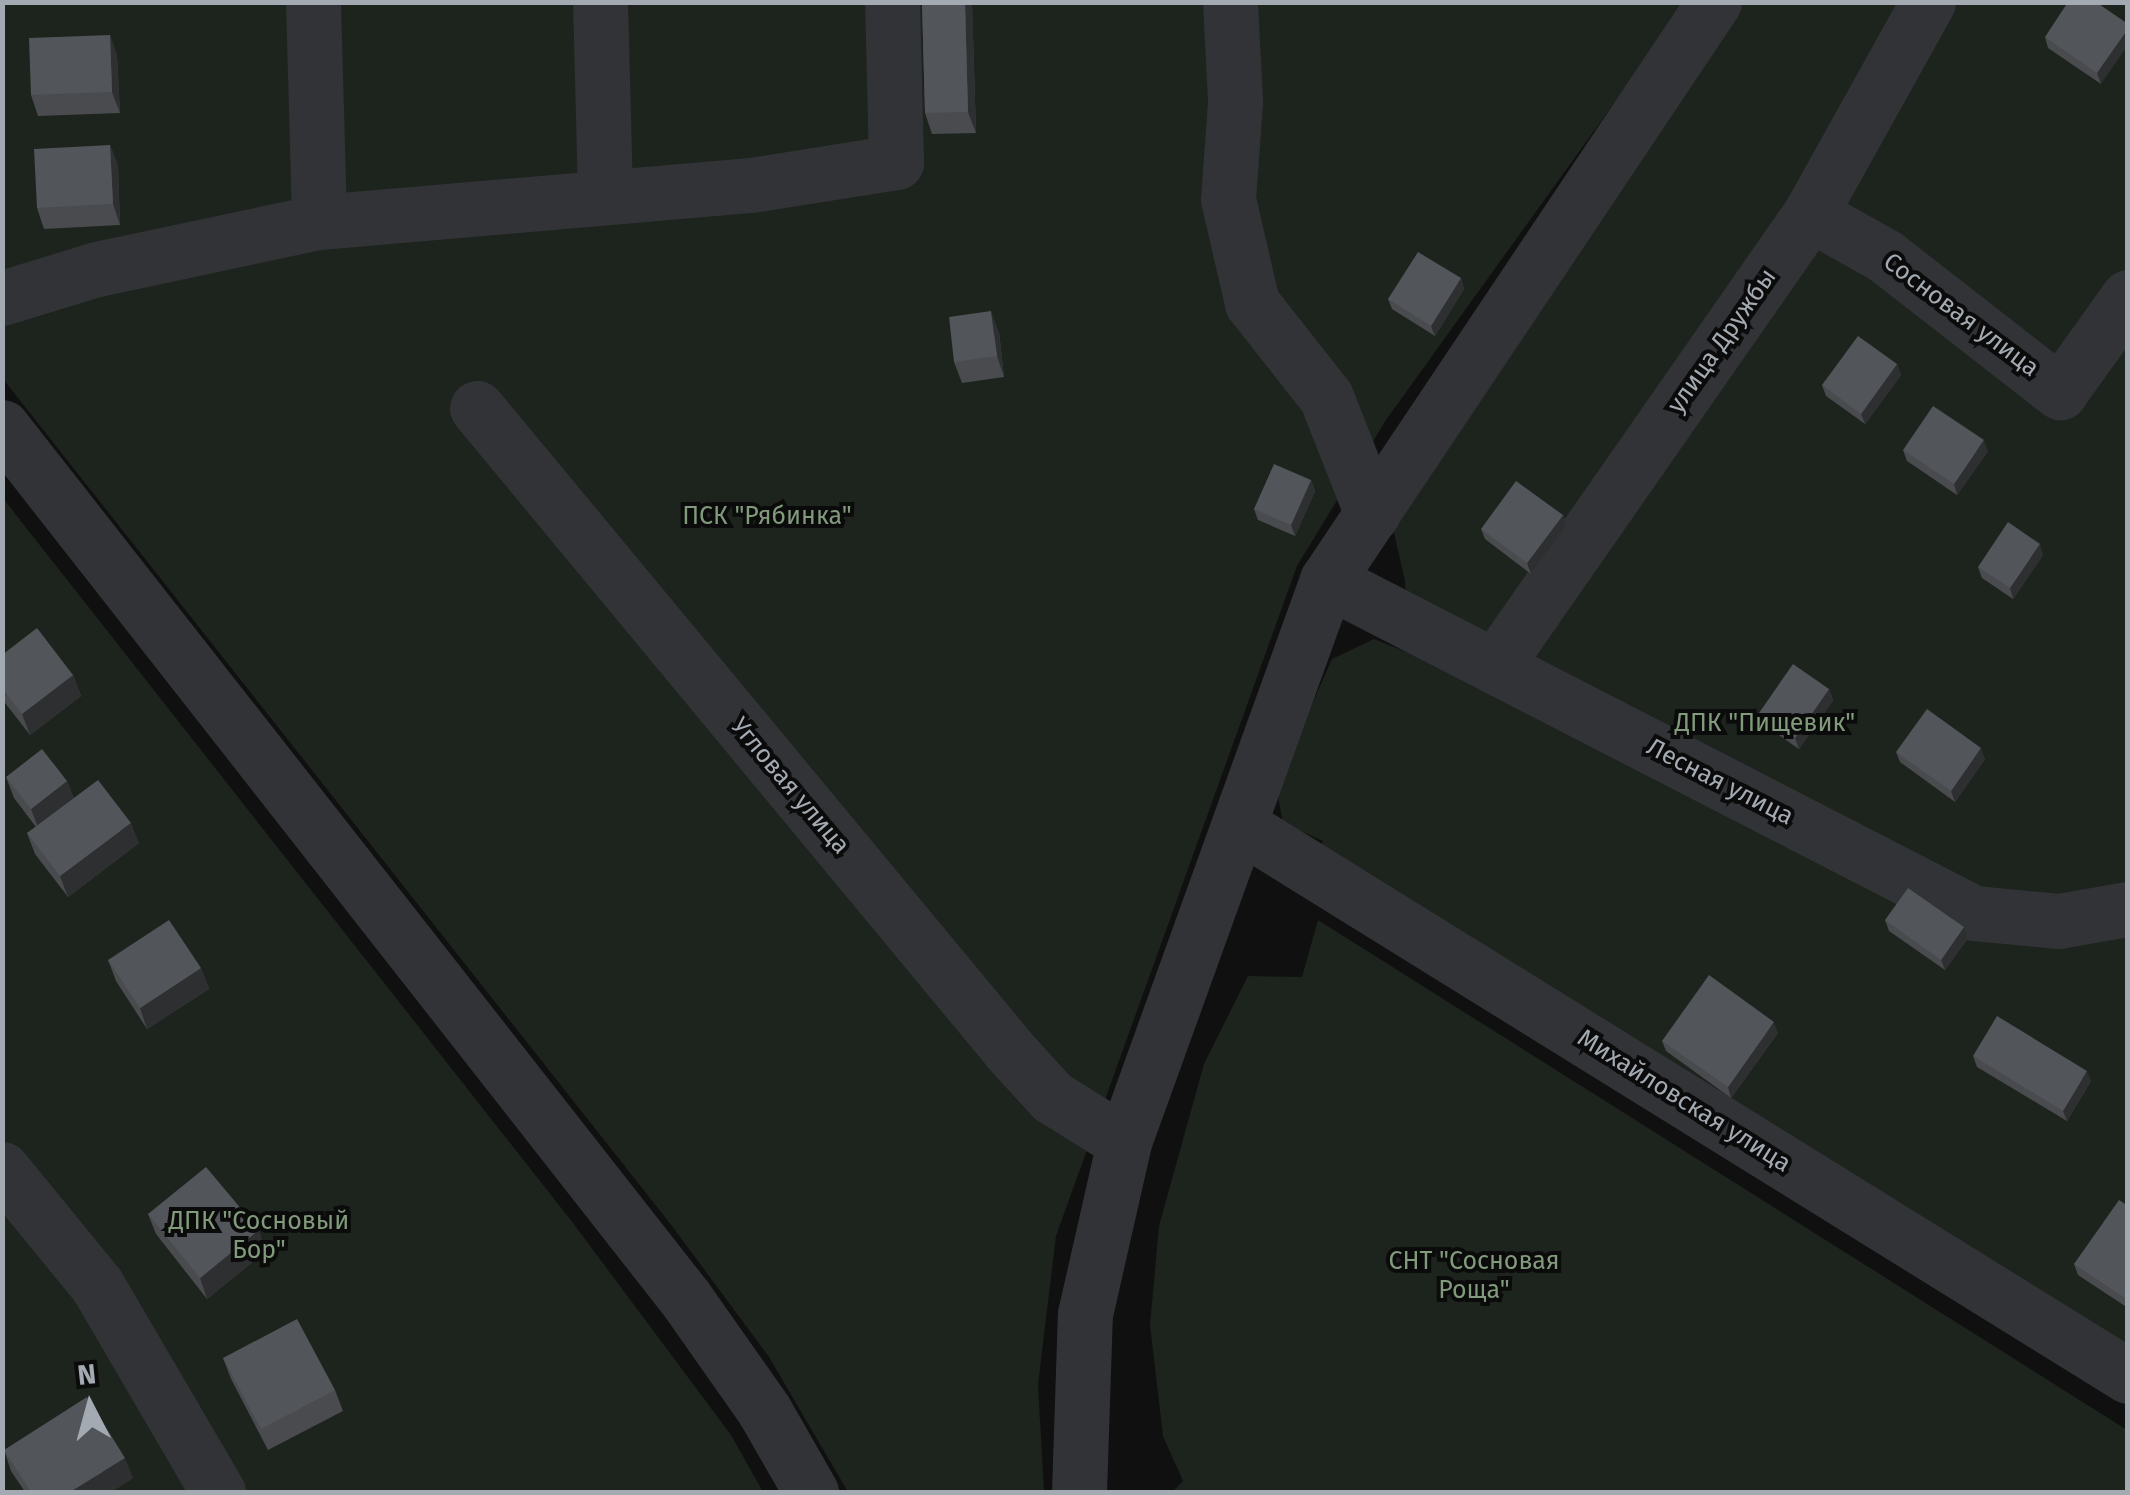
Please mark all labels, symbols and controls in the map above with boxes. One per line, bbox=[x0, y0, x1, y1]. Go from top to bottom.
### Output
street label: Сосновая улица bbox=[1877, 247, 2045, 383]
street label: улица Дружбы bbox=[1661, 263, 1783, 419]
park label: ПСК "Рябинка" bbox=[682, 501, 852, 531]
park label: ДПК "Пищевик" bbox=[1675, 708, 1855, 738]
street label: Угловая улица bbox=[724, 712, 856, 860]
street label: Лесная улица bbox=[1642, 732, 1798, 832]
street label: Михайловская улица bbox=[1572, 1023, 1796, 1179]
park label: ДПК "Сосновый Бор" bbox=[169, 1207, 349, 1266]
park label: СНТ "Сосновая Роща" bbox=[1388, 1247, 1560, 1306]
north arrow bbox=[40, 1355, 140, 1455]
text: N bbox=[76, 1357, 98, 1392]

